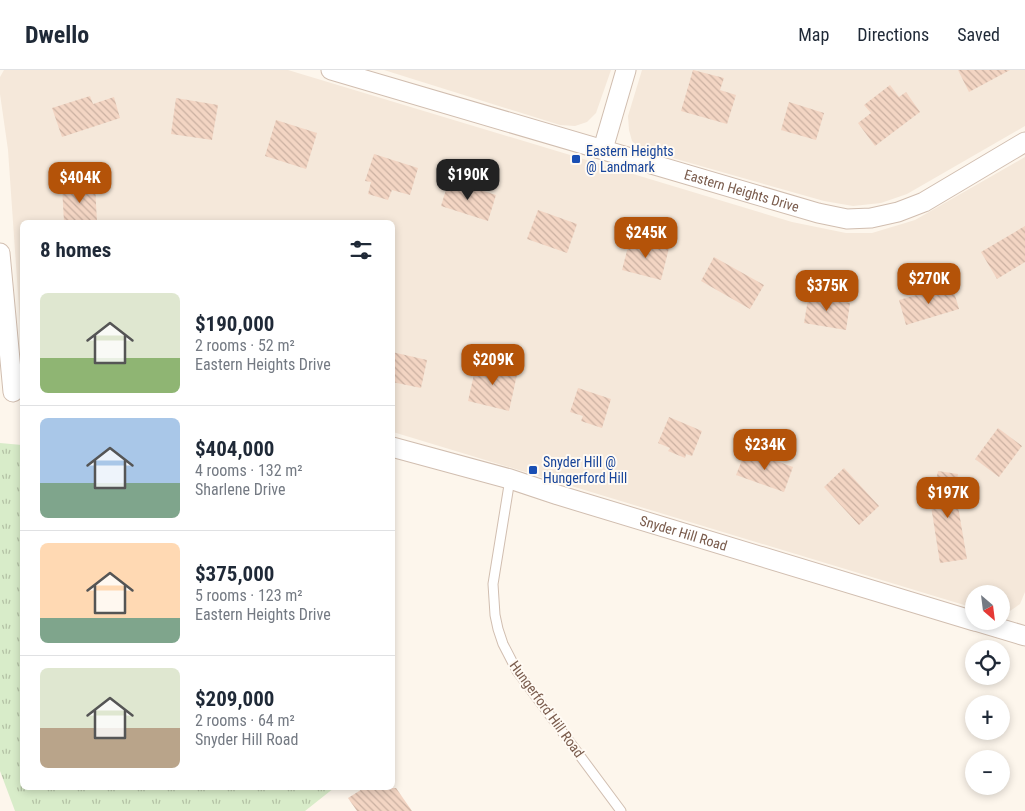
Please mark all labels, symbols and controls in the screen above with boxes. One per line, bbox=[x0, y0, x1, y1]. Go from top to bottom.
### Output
text: Dwello bbox=[25, 21, 89, 49]
text: Map bbox=[798, 24, 829, 45]
text: Directions bbox=[857, 24, 929, 45]
text: Saved bbox=[957, 24, 1000, 45]
place label: Eastern Heights @ Landmark bbox=[586, 143, 674, 175]
marker: Eastern Heights @ Landmark bbox=[570, 153, 582, 165]
pin: $190K bbox=[433, 158, 503, 201]
pin: $404K bbox=[45, 162, 115, 204]
text: $190K bbox=[447, 165, 489, 184]
street label: Eastern Heights Drive bbox=[682, 166, 801, 215]
text: $404K bbox=[59, 168, 101, 187]
pin: $245K bbox=[611, 216, 681, 259]
text: $245K bbox=[625, 223, 667, 242]
icon: filters bbox=[347, 236, 375, 264]
text: 8 homes bbox=[40, 238, 111, 262]
pin: $270K bbox=[894, 262, 964, 305]
text: $270K bbox=[908, 269, 950, 288]
pin: $375K bbox=[792, 270, 862, 312]
text: $375K bbox=[806, 276, 848, 295]
text: $190,000 bbox=[195, 312, 274, 336]
icon: home bbox=[80, 313, 140, 373]
text: 2 rooms · 52 m² bbox=[195, 336, 295, 355]
pin: $209K bbox=[458, 344, 528, 386]
text: $209K bbox=[472, 350, 514, 369]
text: Eastern Heights Drive bbox=[195, 355, 331, 374]
pin: $234K bbox=[730, 428, 800, 471]
text: $234K bbox=[744, 435, 786, 454]
text: $404,000 bbox=[195, 437, 274, 461]
icon: home bbox=[80, 438, 140, 498]
place label: Snyder Hill @ Hungerford Hill bbox=[543, 454, 627, 486]
text: 4 rooms · 132 m² bbox=[195, 461, 303, 480]
marker: Snyder Hill @ Hungerford Hill bbox=[527, 464, 539, 476]
pin: $197K bbox=[913, 476, 983, 519]
text: Sharlene Drive bbox=[195, 480, 286, 499]
text: $197K bbox=[927, 483, 969, 502]
street label: Snyder Hill Road bbox=[638, 512, 729, 554]
text: $375,000 bbox=[195, 562, 274, 586]
icon: home bbox=[80, 563, 140, 623]
north arrow bbox=[965, 585, 1010, 630]
map controls bbox=[965, 585, 1010, 795]
text: 5 rooms · 123 m² bbox=[195, 586, 303, 605]
text: Eastern Heights Drive bbox=[195, 605, 331, 624]
button: locate bbox=[965, 640, 1010, 685]
street label: Hungerford Hill Road bbox=[507, 658, 587, 760]
text: $209,000 bbox=[195, 687, 274, 711]
icon: home bbox=[80, 688, 140, 748]
button: + bbox=[965, 695, 1010, 740]
text: 2 rooms · 64 m² bbox=[195, 711, 295, 730]
text: Snyder Hill Road bbox=[195, 730, 298, 749]
button: − bbox=[965, 750, 1010, 795]

